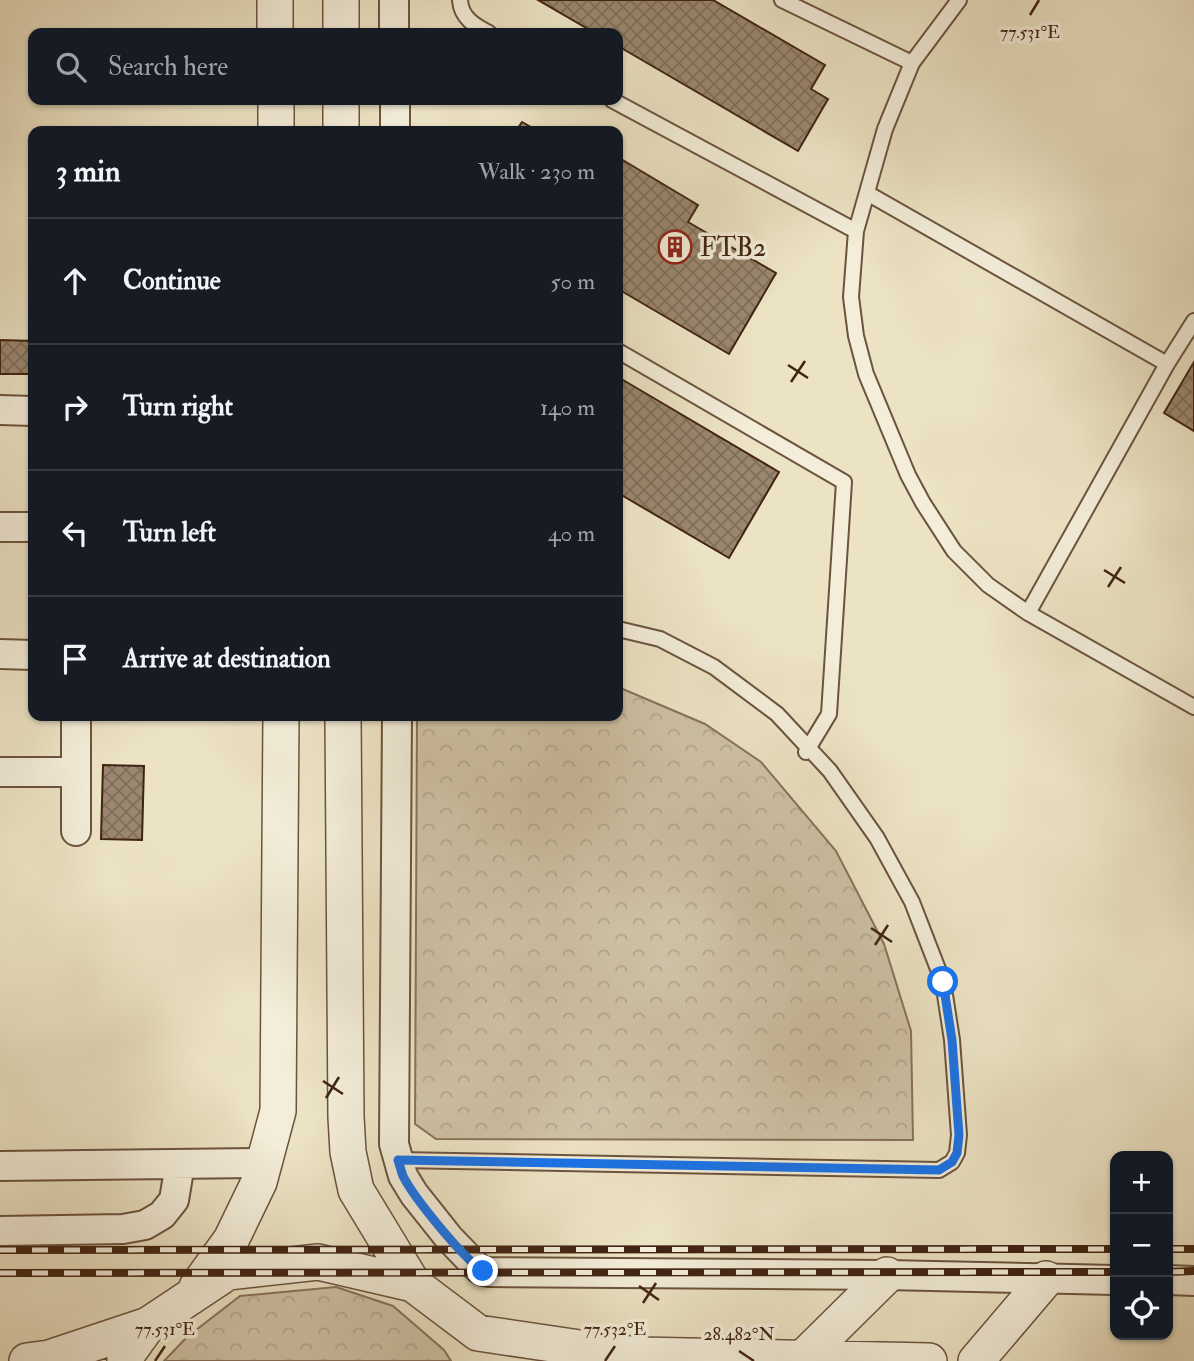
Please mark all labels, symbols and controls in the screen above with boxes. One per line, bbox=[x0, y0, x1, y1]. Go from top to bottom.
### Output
text: 77.531°E bbox=[1000, 21, 1060, 44]
search box bbox=[28, 28, 623, 105]
icon: search bbox=[52, 48, 90, 86]
text: Search here bbox=[108, 51, 228, 83]
text: 3 min bbox=[56, 153, 121, 190]
text: Walk · 230 m bbox=[478, 157, 595, 186]
building icon: FTB2 bbox=[656, 228, 694, 266]
place label: FTB2 bbox=[700, 232, 766, 264]
icon: ahead bbox=[56, 262, 94, 300]
text: Continue bbox=[123, 265, 221, 297]
text: 50 m bbox=[551, 267, 595, 296]
icon: right bbox=[56, 388, 94, 426]
text: Turn right bbox=[123, 391, 233, 423]
text: 140 m bbox=[540, 393, 595, 422]
icon: left bbox=[56, 514, 94, 552]
text: Turn left bbox=[123, 517, 216, 549]
text: 40 m bbox=[548, 519, 595, 548]
icon: arrive bbox=[56, 640, 94, 678]
text: Arrive at destination bbox=[123, 643, 331, 675]
route start bbox=[927, 966, 958, 997]
map controls bbox=[1110, 1151, 1173, 1340]
button: + bbox=[1110, 1151, 1173, 1214]
button: − bbox=[1110, 1214, 1173, 1277]
route end bbox=[467, 1255, 498, 1286]
button: locate bbox=[1110, 1277, 1173, 1340]
text: 77.531°E bbox=[135, 1318, 195, 1341]
text: 77.532°E bbox=[584, 1318, 646, 1341]
text: 28.482°N bbox=[703, 1323, 775, 1346]

